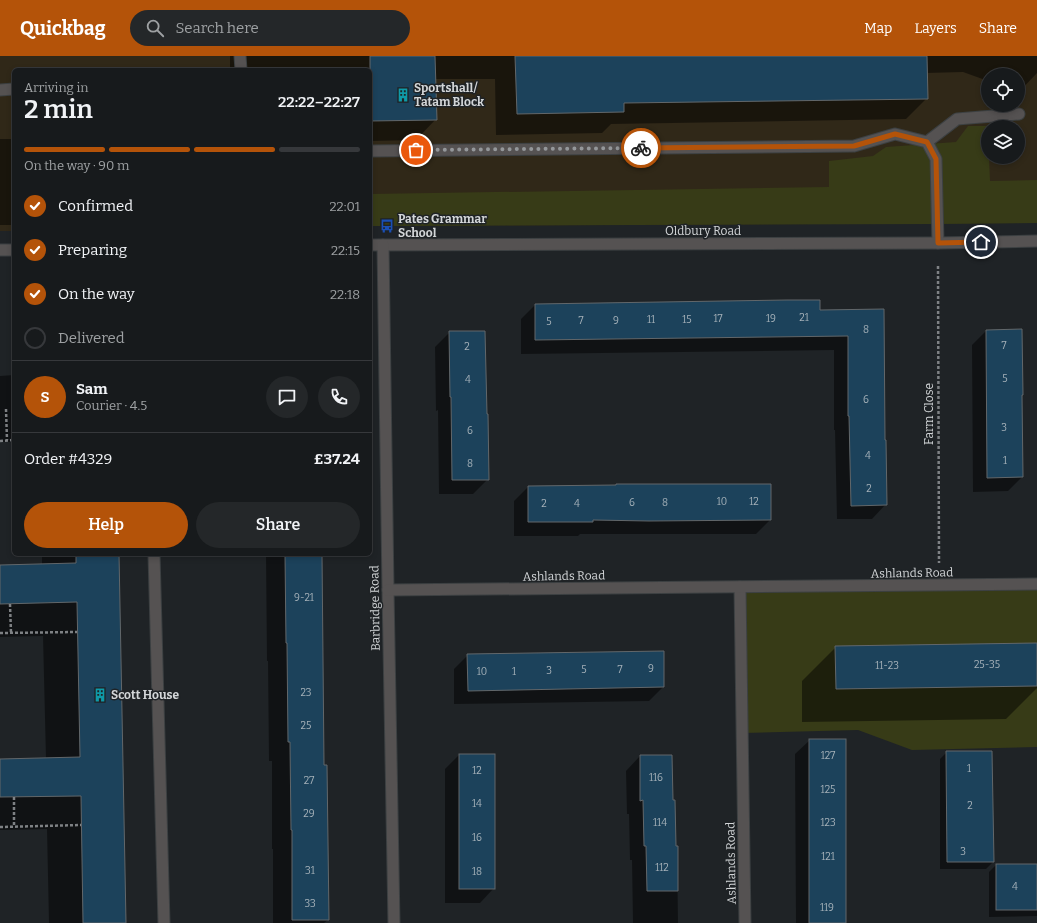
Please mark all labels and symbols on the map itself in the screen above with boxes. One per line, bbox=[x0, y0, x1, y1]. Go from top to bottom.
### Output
place label: Sportshall/ Tatam Block bbox=[414, 81, 485, 109]
building icon: Sportshall/ Tatam Block bbox=[395, 87, 411, 103]
courier bbox=[621, 128, 661, 168]
pin bbox=[399, 133, 433, 167]
place label: Pates Grammar School bbox=[398, 212, 487, 240]
bus stop icon: Pates Grammar School bbox=[379, 218, 395, 234]
street label: Oldbury Road bbox=[665, 224, 741, 238]
pin bbox=[964, 225, 998, 259]
house number: 21 bbox=[799, 312, 809, 324]
house number: 17 bbox=[714, 313, 722, 325]
house number: 19 bbox=[766, 313, 776, 325]
house number: 11 bbox=[647, 314, 655, 326]
house number: 15 bbox=[682, 314, 692, 326]
house number: 7 bbox=[578, 315, 584, 327]
house number: 9 bbox=[613, 315, 619, 327]
house number: 5 bbox=[546, 316, 552, 328]
house number: 8 bbox=[863, 324, 869, 336]
house number: 7 bbox=[1001, 340, 1007, 352]
house number: 2 bbox=[464, 341, 470, 353]
house number: 5 bbox=[1002, 373, 1008, 385]
house number: 4 bbox=[465, 374, 471, 386]
street label: Farm Close bbox=[922, 383, 936, 445]
house number: 6 bbox=[863, 394, 869, 406]
house number: 3 bbox=[1001, 422, 1007, 434]
house number: 6 bbox=[467, 425, 473, 437]
house number: 4 bbox=[865, 450, 871, 462]
house number: 1 bbox=[1003, 455, 1007, 467]
house number: 8 bbox=[467, 458, 473, 470]
house number: 2 bbox=[866, 483, 872, 495]
house number: 10 bbox=[717, 496, 727, 508]
house number: 12 bbox=[749, 496, 759, 508]
house number: 6 bbox=[629, 497, 635, 509]
house number: 8 bbox=[662, 497, 668, 509]
house number: 2 bbox=[541, 498, 547, 510]
house number: 4 bbox=[574, 498, 580, 510]
street label: Barbridge Road bbox=[367, 565, 383, 651]
street label: Ashlands Road bbox=[871, 565, 953, 581]
street label: Ashlands Road bbox=[523, 568, 605, 584]
house number: 9-21 bbox=[294, 592, 314, 604]
house number: 25-35 bbox=[974, 659, 1000, 671]
house number: 11-23 bbox=[875, 660, 899, 672]
house number: 9 bbox=[648, 663, 654, 675]
house number: 5 bbox=[581, 664, 587, 676]
house number: 7 bbox=[617, 664, 623, 676]
house number: 3 bbox=[546, 665, 552, 677]
house number: 10 bbox=[477, 666, 487, 678]
house number: 1 bbox=[512, 666, 516, 678]
building icon: Scott House bbox=[92, 687, 108, 703]
house number: 23 bbox=[300, 687, 312, 699]
place label: Scott House bbox=[111, 688, 179, 702]
house number: 25 bbox=[301, 720, 311, 732]
house number: 127 bbox=[821, 750, 835, 762]
house number: 1 bbox=[967, 763, 971, 775]
house number: 12 bbox=[472, 765, 482, 777]
house number: 116 bbox=[649, 772, 663, 784]
house number: 27 bbox=[304, 775, 314, 787]
house number: 125 bbox=[821, 784, 835, 796]
house number: 14 bbox=[472, 798, 482, 810]
house number: 2 bbox=[967, 800, 973, 812]
house number: 29 bbox=[303, 808, 315, 820]
house number: 114 bbox=[653, 817, 667, 829]
house number: 123 bbox=[820, 817, 836, 829]
street label: Ashlands Road bbox=[723, 822, 739, 904]
house number: 16 bbox=[472, 832, 482, 844]
house number: 3 bbox=[960, 846, 966, 858]
house number: 121 bbox=[821, 851, 835, 863]
house number: 112 bbox=[655, 862, 669, 874]
house number: 31 bbox=[305, 865, 315, 877]
house number: 18 bbox=[472, 866, 482, 878]
house number: 4 bbox=[1012, 881, 1018, 893]
house number: 33 bbox=[304, 898, 316, 910]
house number: 119 bbox=[820, 902, 834, 914]

